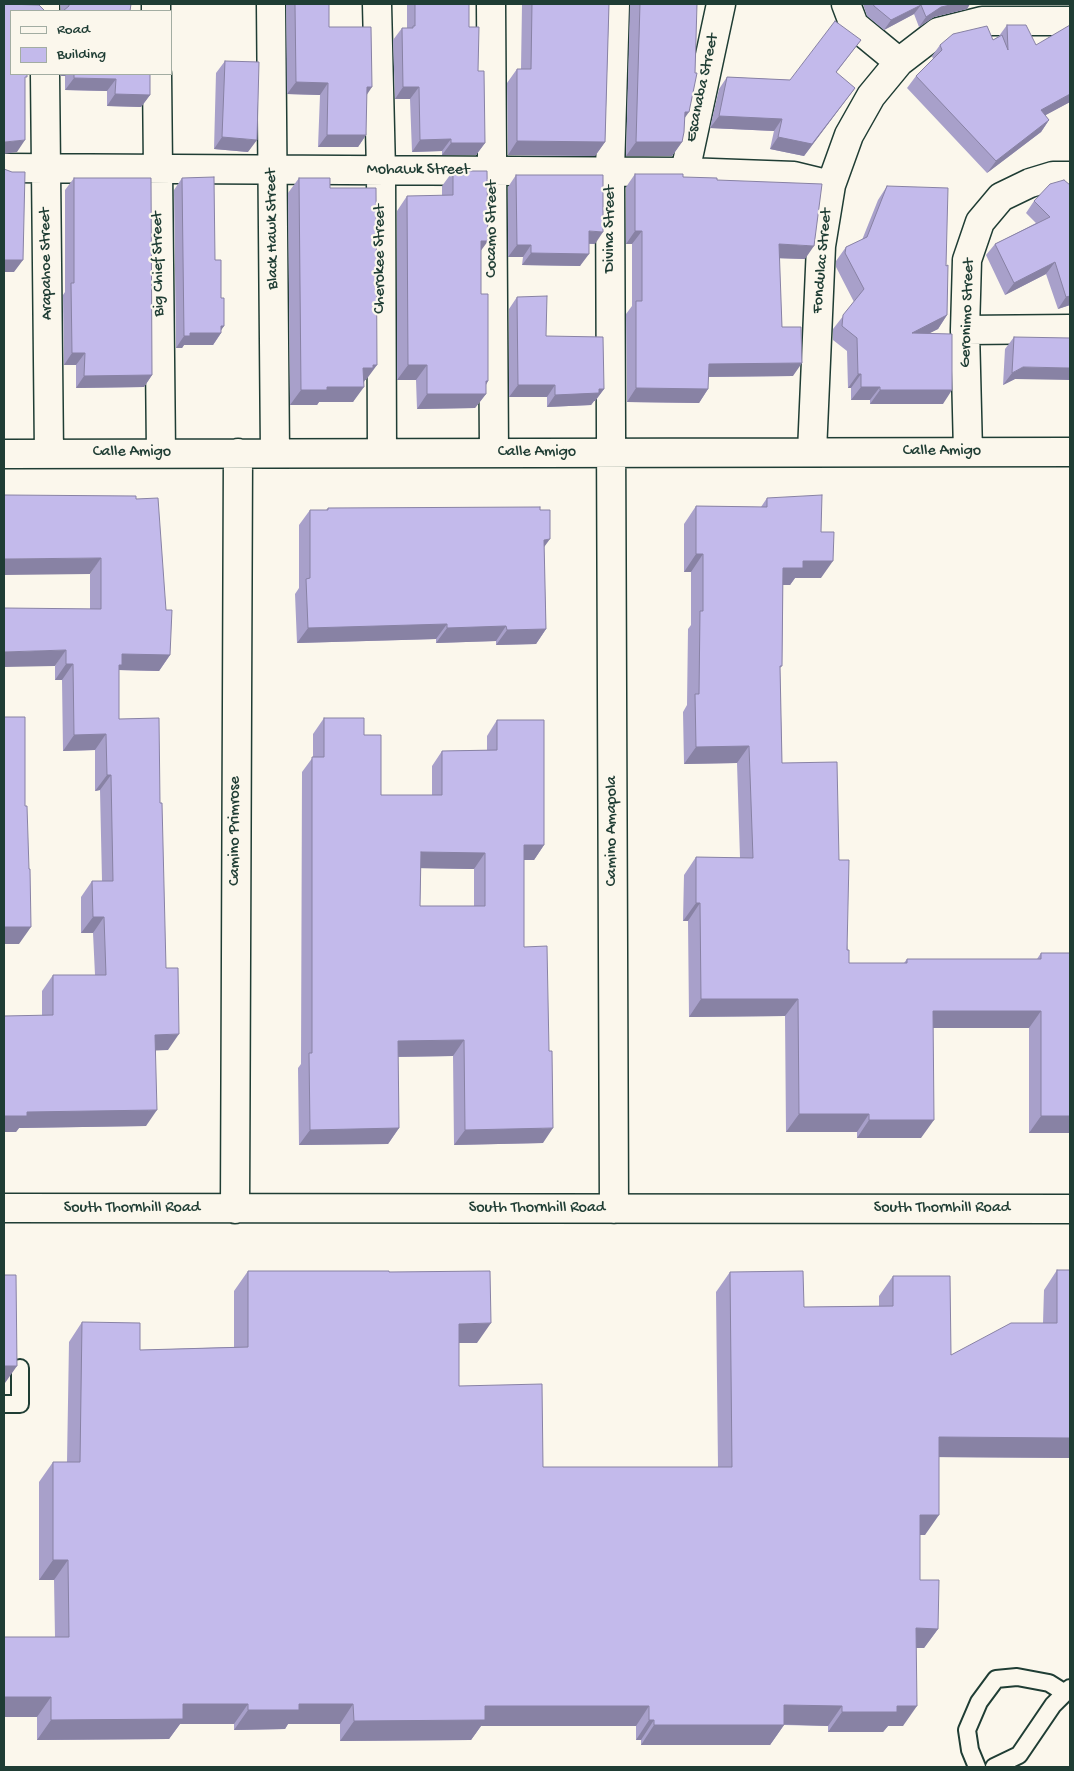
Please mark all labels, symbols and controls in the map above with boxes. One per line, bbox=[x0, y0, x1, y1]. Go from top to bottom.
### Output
legend bbox=[10, 10, 172, 75]
text: Road bbox=[57, 21, 90, 39]
street label: Escanaba Street bbox=[682, 32, 724, 144]
text: Building bbox=[57, 46, 106, 64]
street label: Mohawk Street bbox=[367, 161, 469, 181]
street label: Black Hawk Street bbox=[262, 168, 284, 290]
street label: Cocamo Street bbox=[483, 180, 503, 278]
street label: Divina Street bbox=[601, 185, 621, 273]
street label: Cherokee Street bbox=[371, 204, 391, 314]
street label: Arapahoe Street bbox=[36, 208, 58, 320]
street label: Fondulac Street bbox=[809, 208, 837, 314]
street label: Big Chief Street bbox=[148, 211, 170, 317]
street label: Geronimo Street bbox=[956, 258, 980, 368]
street label: Calle Amigo bbox=[903, 442, 981, 462]
street label: Calle Amigo bbox=[93, 443, 171, 463]
street label: Calle Amigo bbox=[498, 443, 576, 463]
street label: Camino Primrose bbox=[226, 776, 246, 886]
street label: Camino Amapola bbox=[603, 776, 623, 886]
street label: South Thornhill Road bbox=[64, 1199, 200, 1219]
street label: South Thornhill Road bbox=[469, 1199, 605, 1219]
street label: South Thornhill Road bbox=[874, 1199, 1010, 1219]

